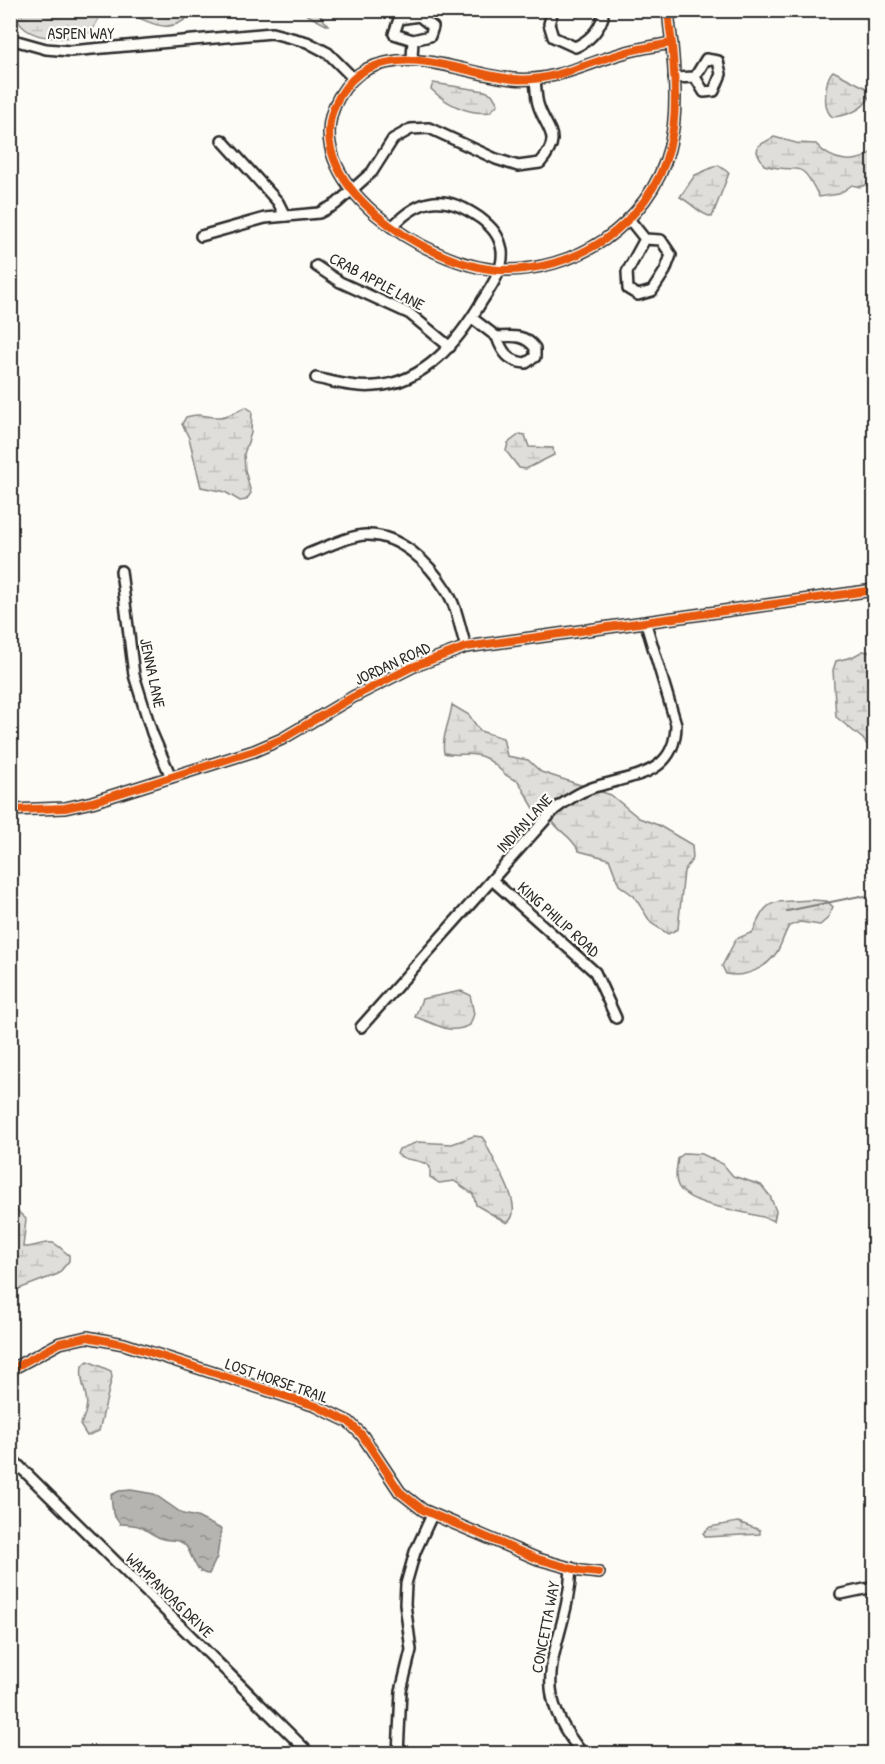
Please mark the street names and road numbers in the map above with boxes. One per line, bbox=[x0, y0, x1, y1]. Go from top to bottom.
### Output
street label: ASPEN WAY bbox=[48, 22, 114, 44]
street label: CRAB APPLE LANE bbox=[326, 247, 428, 315]
street label: JENNA LANE bbox=[135, 636, 171, 710]
street label: JORDAN ROAD bbox=[351, 636, 434, 690]
street label: INDIAN LANE bbox=[491, 789, 557, 857]
street label: KING PHILIP ROAD bbox=[513, 876, 605, 962]
street label: LOST HORSE TRAIL bbox=[223, 1352, 331, 1408]
street label: WAMPANOAG DRIVE bbox=[121, 1548, 219, 1642]
street label: CONCETTA WAY bbox=[525, 1579, 565, 1675]

